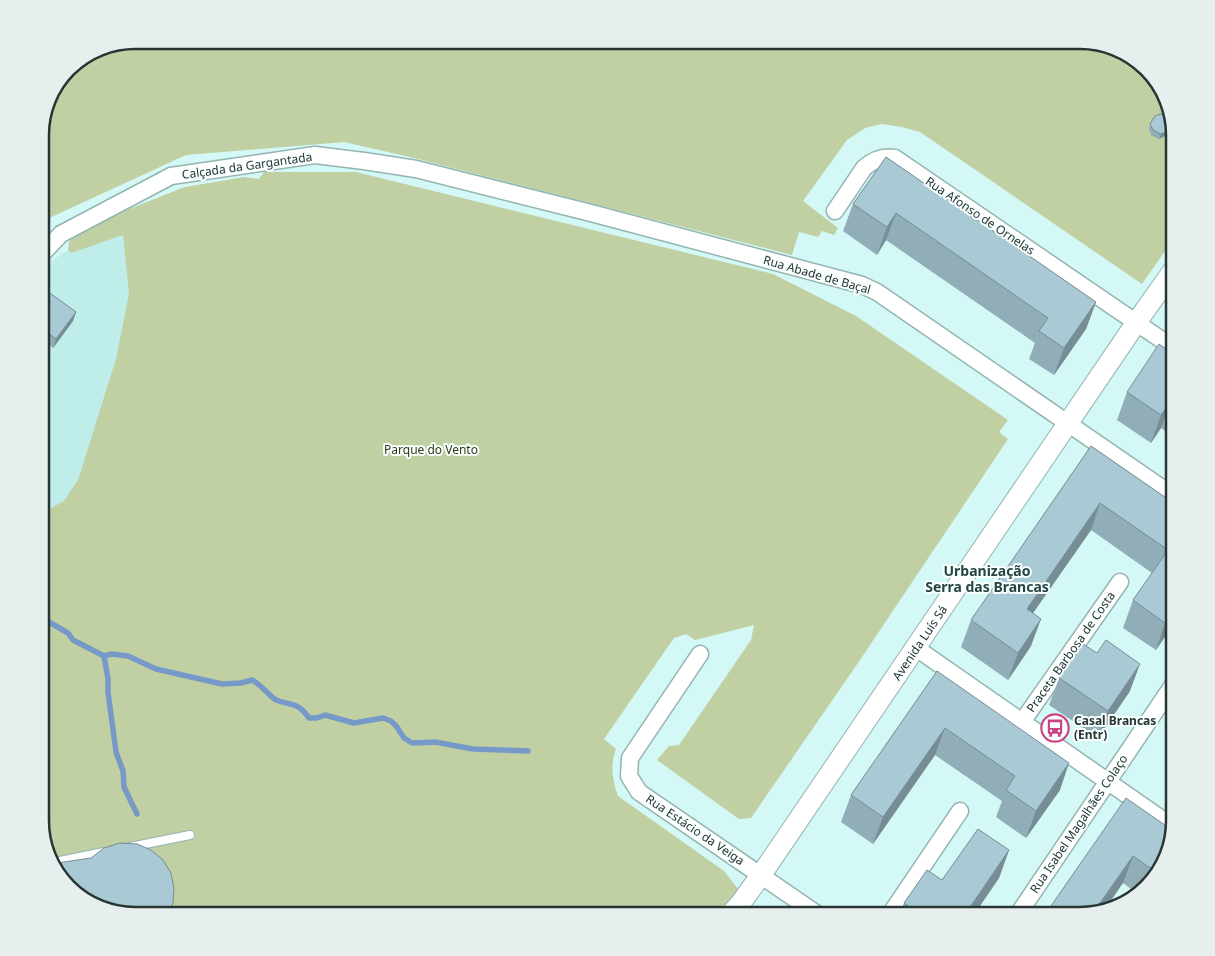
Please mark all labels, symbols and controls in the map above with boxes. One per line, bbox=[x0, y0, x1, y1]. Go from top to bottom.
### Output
street label: Calçada da Gargantada bbox=[181, 148, 313, 183]
street label: Rua Afonso de Ornelas bbox=[922, 173, 1039, 259]
street label: Rua Abade de Baçal bbox=[761, 251, 873, 298]
park label: Parque do Vento bbox=[384, 441, 478, 458]
district label: Urbanização Serra das Brancas bbox=[925, 561, 1049, 596]
street label: Praceta Barbosa de Costa bbox=[1022, 588, 1119, 716]
street label: Avenida Luís Sá bbox=[888, 602, 951, 684]
place label: Casal Brancas (Entr) bbox=[1074, 712, 1156, 743]
bus stop icon: Casal Brancas (Entr) bbox=[1040, 713, 1070, 743]
street label: Rua Isabel Magalhães Colaço bbox=[1026, 751, 1131, 896]
street label: Rua Estácio da Veiga bbox=[643, 790, 748, 869]

